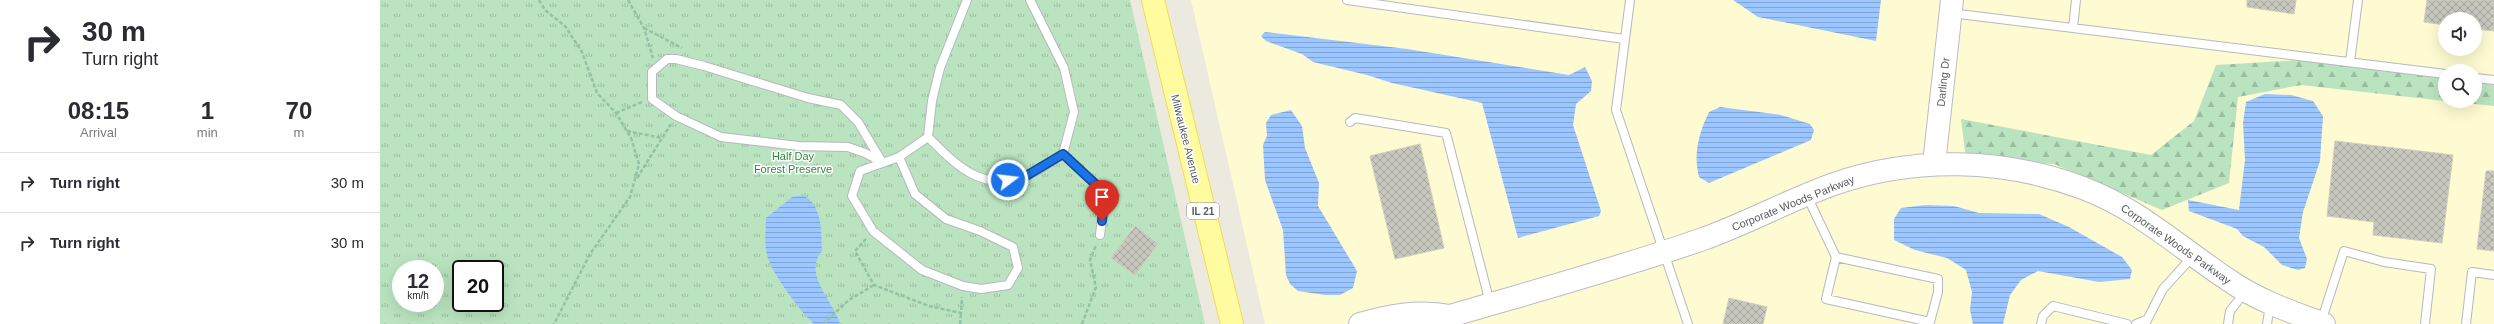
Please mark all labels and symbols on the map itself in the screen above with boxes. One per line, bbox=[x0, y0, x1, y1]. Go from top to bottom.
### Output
street label: Darling Dr bbox=[1934, 56, 1952, 107]
street label: Milwaukee Avenue bbox=[1169, 93, 1203, 185]
park label: Half Day Forest Preserve bbox=[754, 150, 832, 175]
position arrow bbox=[987, 159, 1029, 201]
street label: Corporate Woods Parkway bbox=[1730, 173, 1857, 233]
pin bbox=[1085, 180, 1119, 221]
street label: Corporate Woods Parkway bbox=[2119, 201, 2234, 287]
road number: IL 21 bbox=[1187, 203, 1219, 219]
speed limit sign: 20 bbox=[452, 260, 504, 312]

